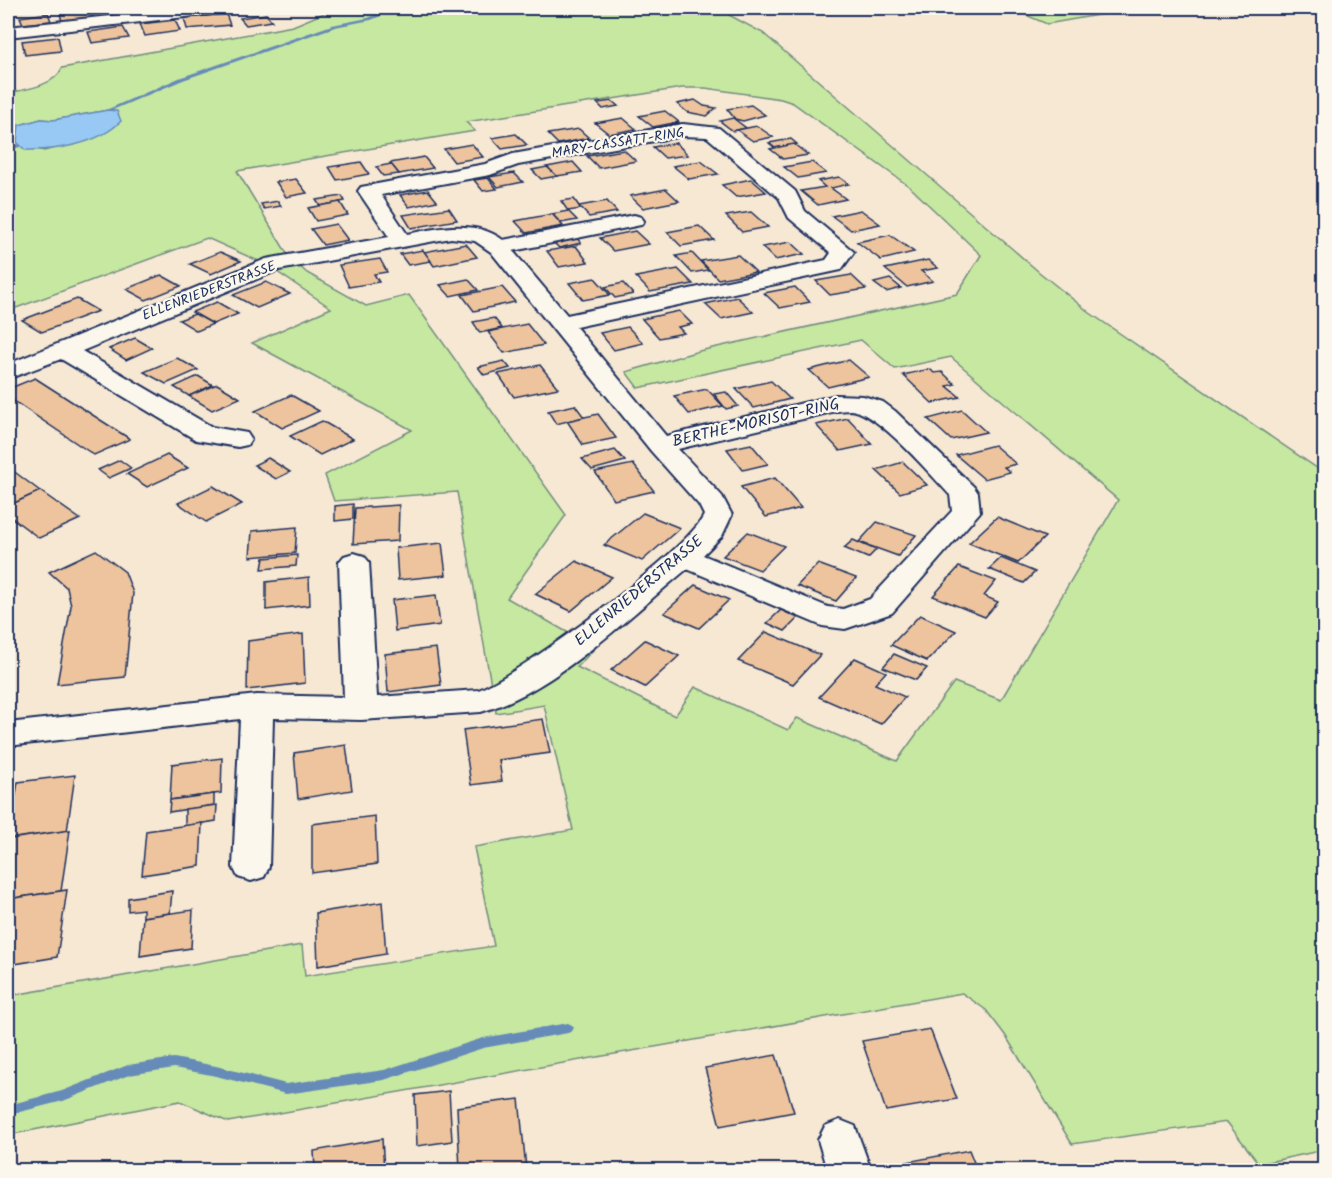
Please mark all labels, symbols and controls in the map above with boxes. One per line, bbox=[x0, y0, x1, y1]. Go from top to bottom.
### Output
street label: MARY-CASSATT-RING bbox=[550, 122, 686, 164]
street label: ELLENRIEDERSTRASSE bbox=[139, 255, 280, 327]
street label: BERTHE-MORISOT-RING bbox=[670, 392, 842, 454]
street label: ELLENRIEDERSTRASSE bbox=[569, 529, 710, 653]

